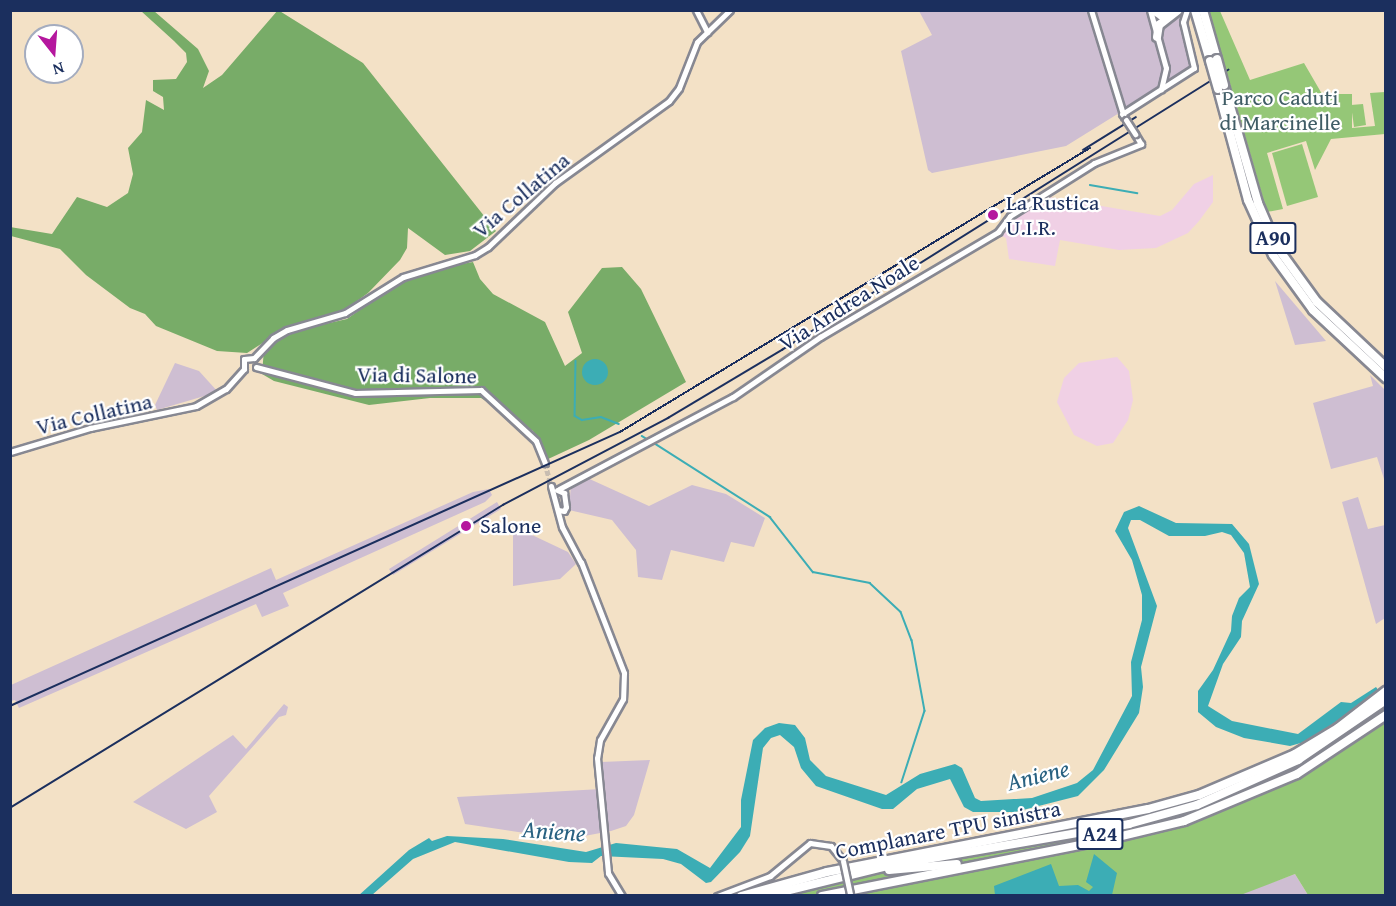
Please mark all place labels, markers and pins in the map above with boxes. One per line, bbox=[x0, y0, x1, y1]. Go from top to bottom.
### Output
place label: La Rustica U.I.R. bbox=[1006, 189, 1099, 240]
marker: La Rustica U.I.R. bbox=[984, 206, 1002, 224]
place label: Salone bbox=[480, 513, 541, 539]
marker: Salone bbox=[457, 517, 475, 535]

